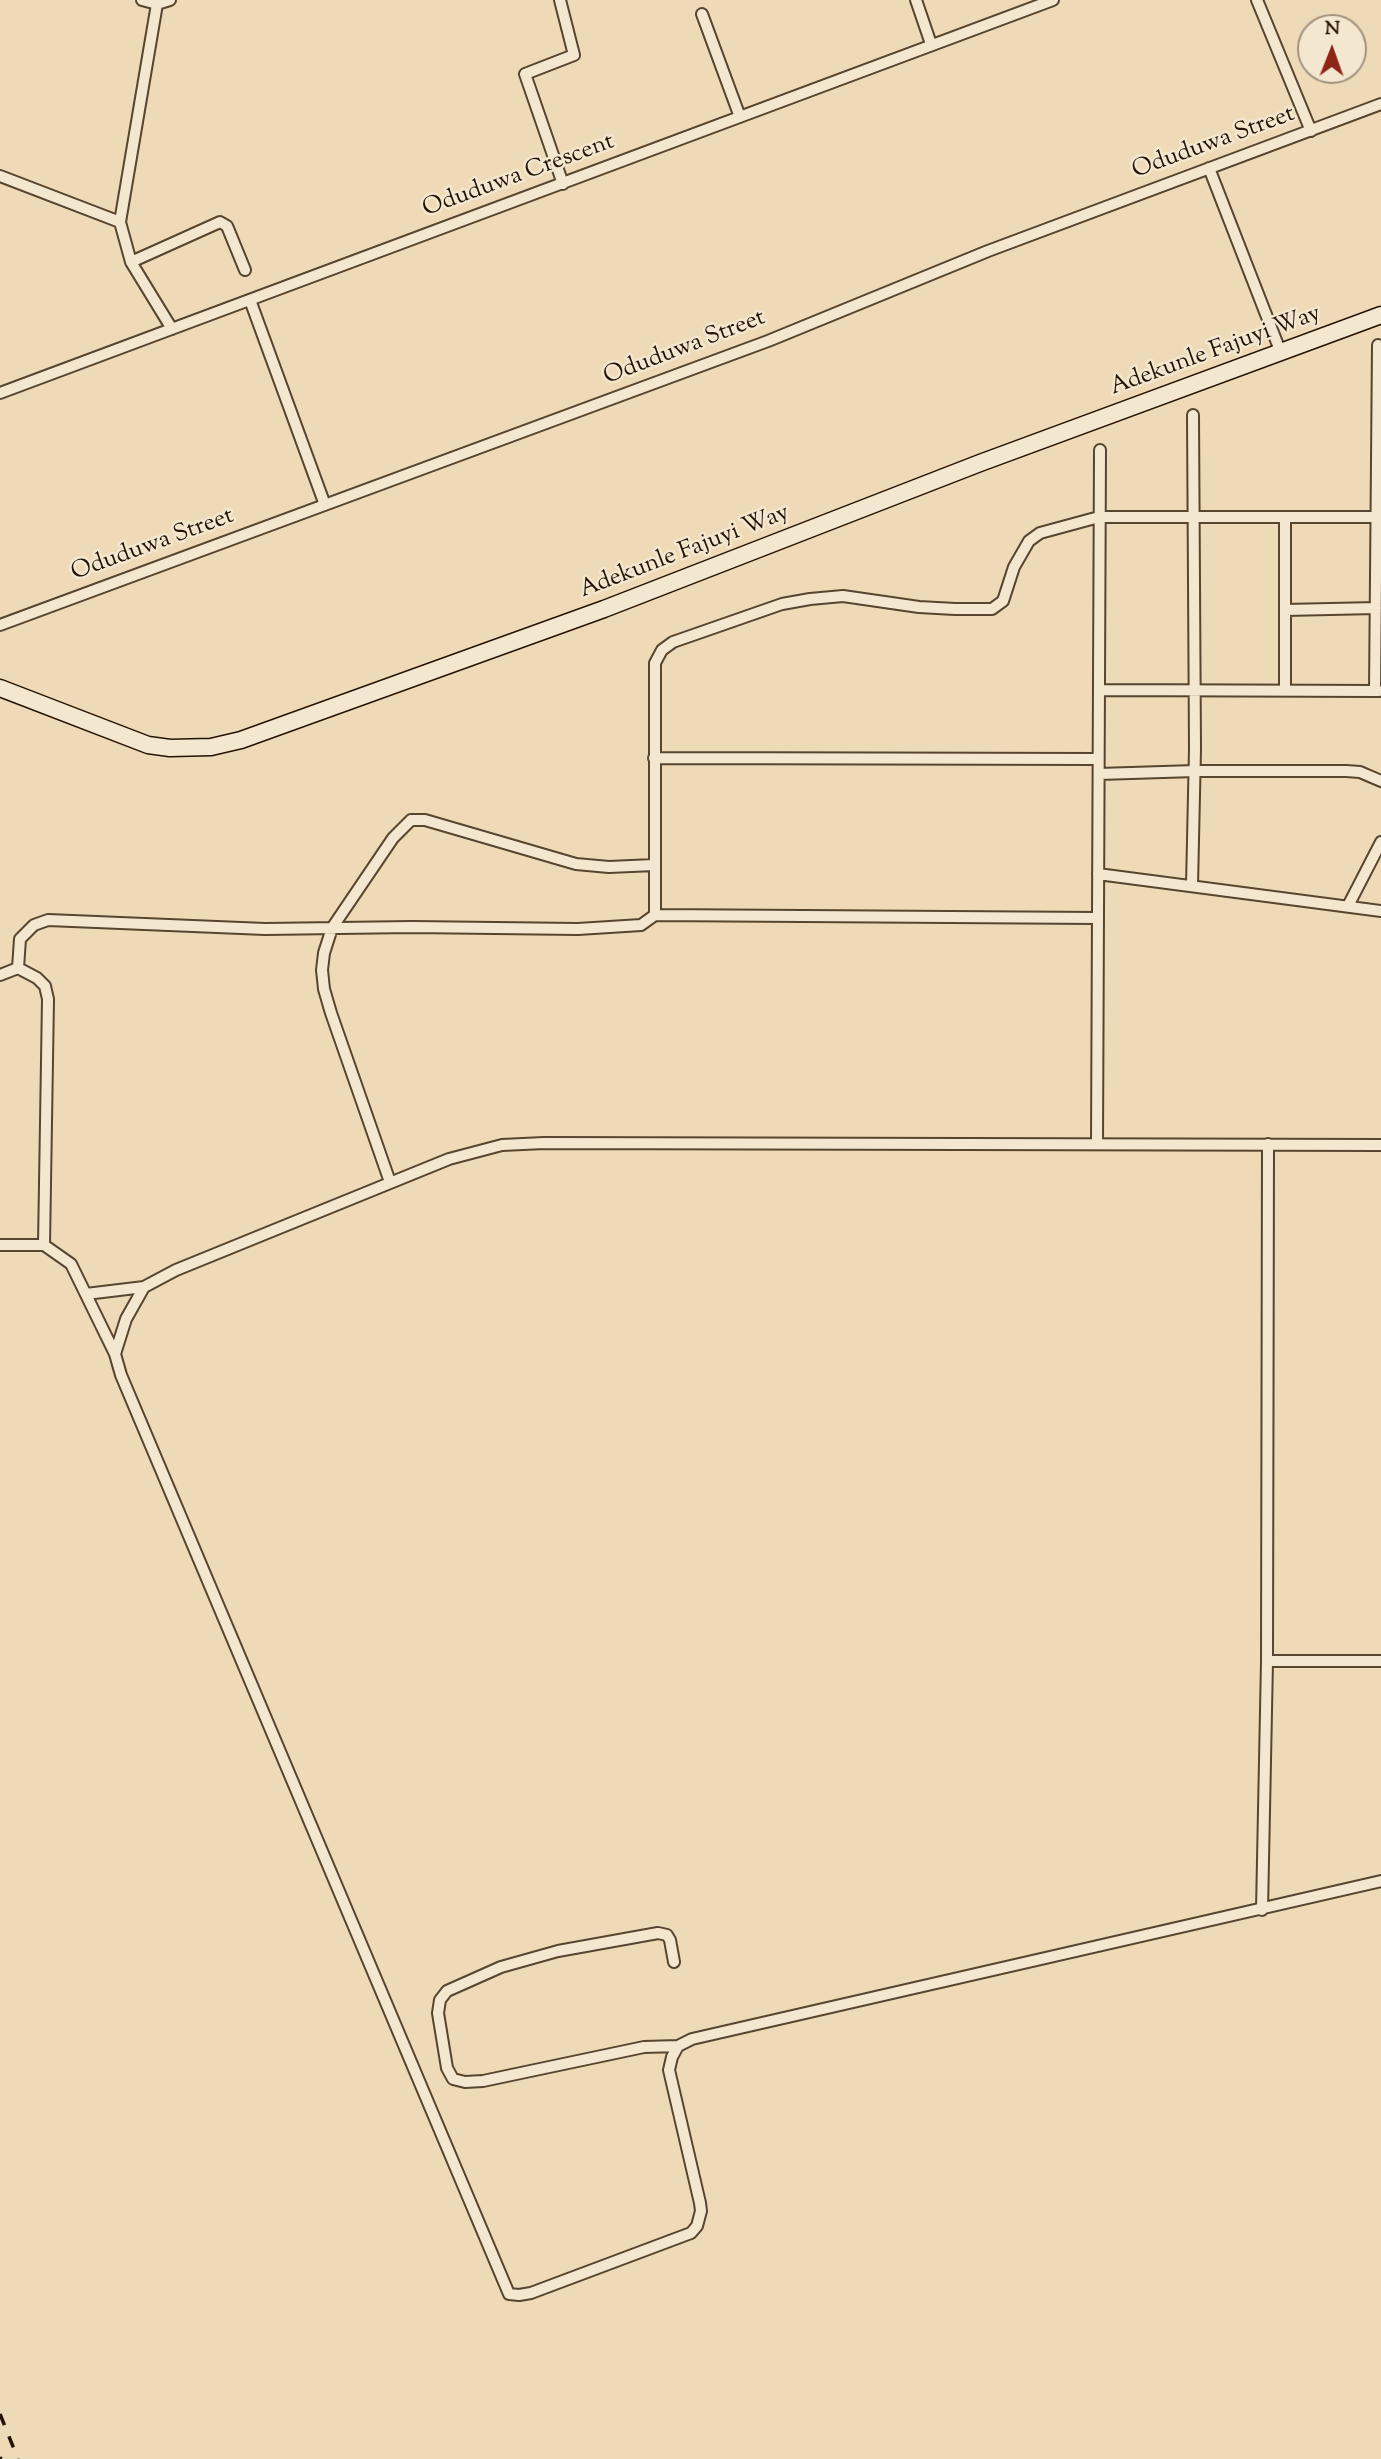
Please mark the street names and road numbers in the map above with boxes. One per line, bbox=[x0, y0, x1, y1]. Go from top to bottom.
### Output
street label: Oduduwa Street bbox=[1129, 101, 1299, 187]
street label: Oduduwa Crescent bbox=[419, 129, 619, 225]
street label: Adekunle Fajuyi Way bbox=[1107, 300, 1325, 404]
street label: Oduduwa Street bbox=[600, 305, 770, 393]
street label: Adekunle Fajuyi Way bbox=[576, 500, 794, 606]
street label: Oduduwa Street bbox=[68, 503, 238, 589]

